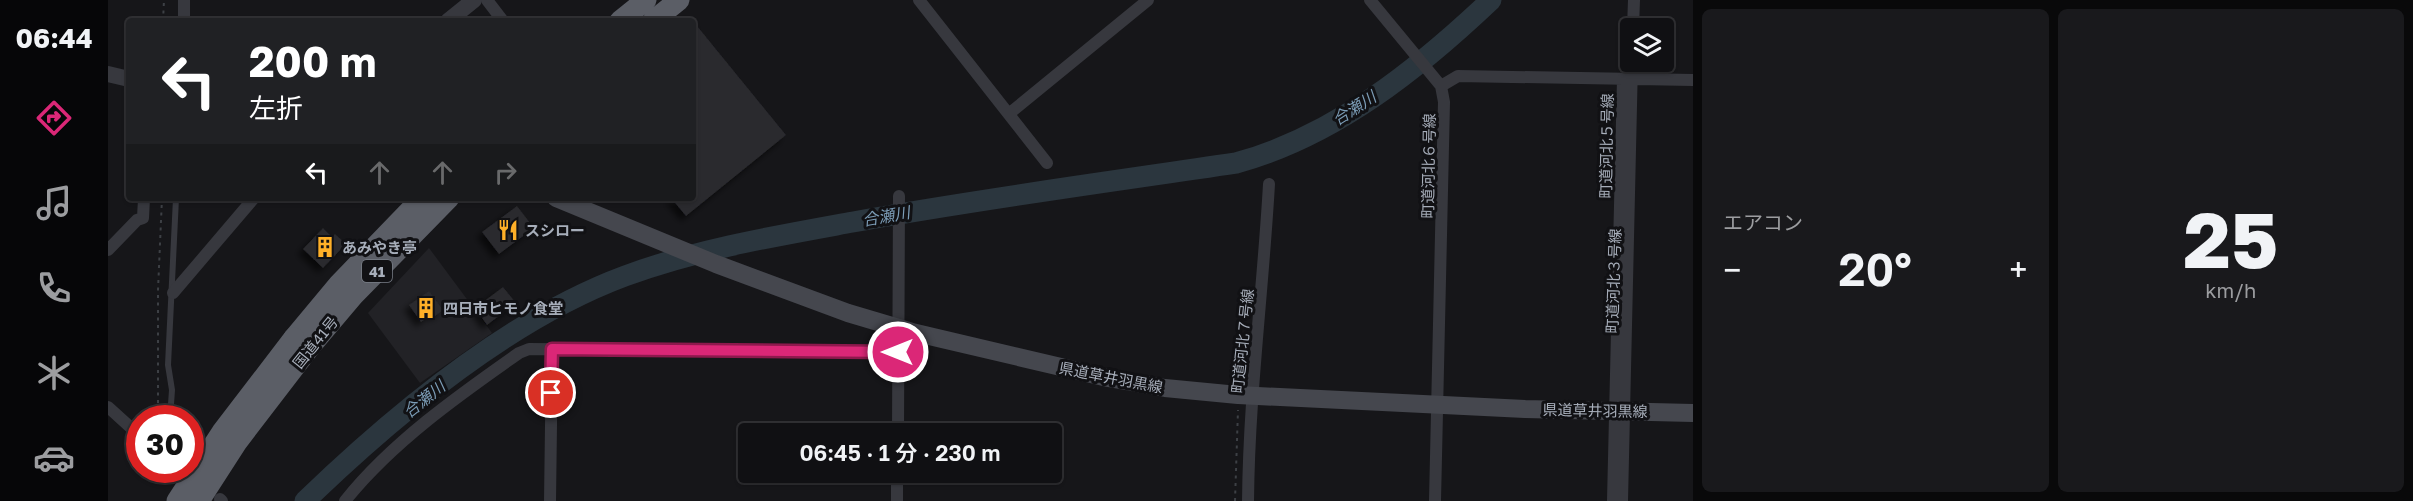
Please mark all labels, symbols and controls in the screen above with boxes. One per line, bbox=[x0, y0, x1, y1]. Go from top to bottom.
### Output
map controls bbox=[1620, 18, 1674, 72]
button: layers bbox=[1620, 18, 1674, 72]
text: 06:44 bbox=[15, 22, 93, 54]
text: 200 m bbox=[249, 36, 376, 86]
icon: left bbox=[150, 42, 228, 120]
water label: 合瀬川 bbox=[1328, 85, 1381, 129]
text: 左折 bbox=[249, 92, 303, 124]
street label: 町道河北５号線 bbox=[1596, 93, 1616, 199]
icon: directions bbox=[33, 97, 75, 139]
street label: 町道河北６号線 bbox=[1418, 113, 1438, 219]
icon: left bbox=[300, 156, 333, 189]
icon: ahead bbox=[363, 156, 396, 189]
icon: ahead bbox=[426, 156, 459, 189]
icon: right bbox=[489, 156, 522, 189]
icon: music bbox=[33, 182, 75, 224]
text: 25 bbox=[2183, 192, 2278, 285]
water label: 合瀬川 bbox=[861, 202, 913, 230]
text: エアコン bbox=[1723, 210, 1803, 234]
restaurant icon: スシロー bbox=[496, 218, 520, 242]
place label: スシロー bbox=[525, 221, 585, 239]
street label: 町道河北３号線 bbox=[1602, 228, 1624, 334]
building icon: あみやき亭 bbox=[313, 235, 337, 259]
place label: あみやき亭 bbox=[342, 238, 417, 256]
text: 20° bbox=[1839, 242, 1912, 296]
text: − bbox=[1723, 250, 1741, 289]
text: + bbox=[2009, 250, 2027, 289]
road number: 41 bbox=[362, 260, 392, 282]
icon: phone bbox=[33, 267, 75, 309]
text: km/h bbox=[2205, 278, 2256, 302]
street label: 町道河北７号線 bbox=[1228, 288, 1256, 394]
building icon: 四日市ヒモノ食堂 bbox=[414, 296, 438, 320]
place label: 四日市ヒモノ食堂 bbox=[443, 299, 563, 317]
street label: 国道41号 bbox=[289, 312, 341, 372]
position arrow bbox=[866, 320, 930, 384]
icon: climate bbox=[33, 352, 75, 394]
street label: 県道草井羽黒線 bbox=[1058, 358, 1164, 396]
pin bbox=[525, 367, 576, 418]
water label: 合瀬川 bbox=[399, 375, 450, 422]
icon: arrive bbox=[534, 376, 567, 409]
street label: 県道草井羽黒線 bbox=[1542, 400, 1648, 420]
speed limit sign: 30 bbox=[126, 405, 204, 483]
icon: car bbox=[33, 437, 75, 479]
text: 06:45 · 1 分 · 230 m bbox=[799, 439, 1001, 466]

